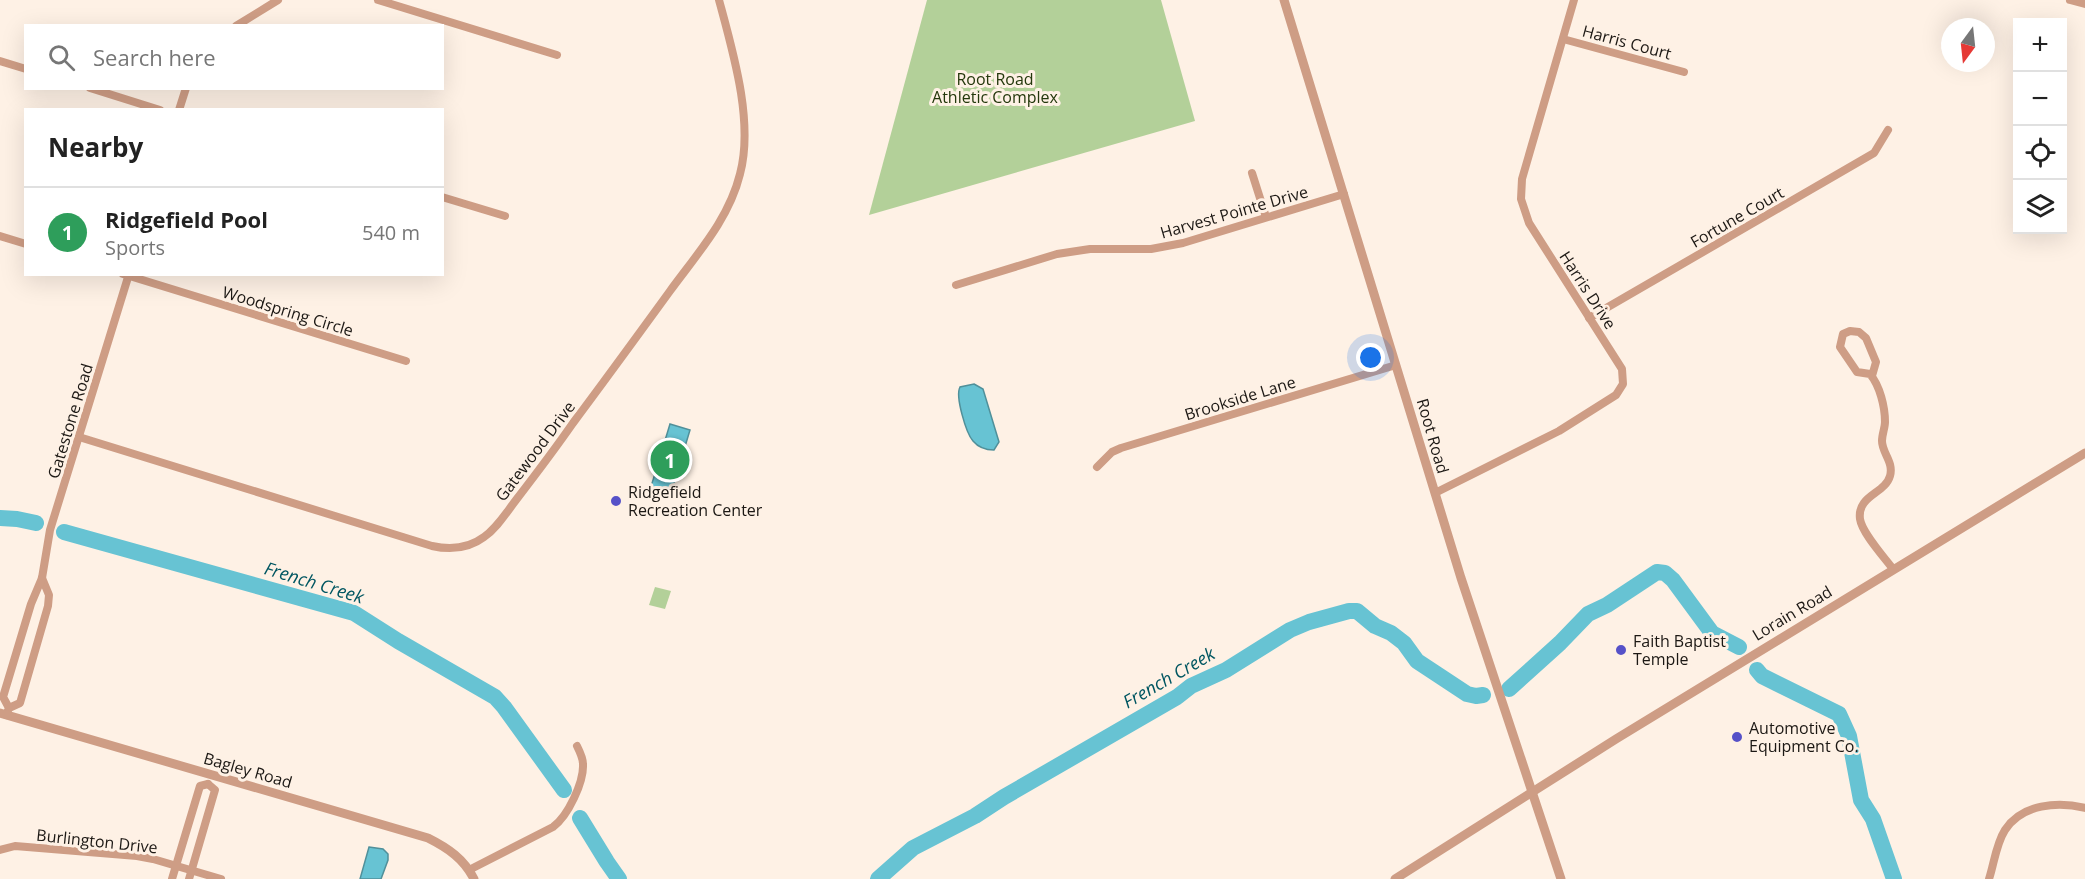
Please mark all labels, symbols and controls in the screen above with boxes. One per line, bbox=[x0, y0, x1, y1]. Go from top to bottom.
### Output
north arrow bbox=[1941, 18, 1995, 72]
map controls bbox=[2013, 18, 2067, 234]
button: + bbox=[2013, 18, 2067, 72]
street label: Harris Court bbox=[1580, 20, 1674, 65]
search box bbox=[24, 24, 444, 90]
icon: search bbox=[45, 41, 78, 74]
text: Search here bbox=[93, 42, 216, 72]
park label: Root Road Athletic Complex bbox=[932, 68, 1059, 108]
button: − bbox=[2013, 72, 2067, 126]
button: locate bbox=[2013, 126, 2067, 180]
text: Nearby bbox=[48, 129, 143, 165]
street label: Harvest Pointe Drive bbox=[1158, 180, 1310, 244]
button: layers bbox=[2013, 180, 2067, 234]
street label: Fortune Court bbox=[1686, 181, 1788, 253]
text: Ridgefield Pool bbox=[105, 204, 268, 234]
text: 1 bbox=[62, 219, 73, 246]
text: 540 m bbox=[362, 219, 420, 246]
text: Sports bbox=[105, 234, 165, 261]
street label: Harris Drive bbox=[1555, 247, 1621, 333]
street label: Woodspring Circle bbox=[220, 281, 356, 341]
your location bbox=[1356, 343, 1385, 372]
street label: Gatestone Road bbox=[42, 361, 98, 481]
street label: Brookside Lane bbox=[1182, 371, 1298, 425]
street label: Gatewood Drive bbox=[490, 396, 580, 506]
street label: Root Road bbox=[1412, 396, 1454, 476]
pin: 1 bbox=[650, 438, 690, 482]
place label: Ridgefield Recreation Center bbox=[628, 481, 763, 521]
marker: Ridgefield Recreation Center bbox=[609, 494, 623, 508]
water label: French Creek bbox=[262, 556, 368, 609]
street label: Lorain Road bbox=[1748, 580, 1836, 646]
place label: Faith Baptist Temple bbox=[1633, 630, 1726, 670]
water label: French Creek bbox=[1118, 640, 1220, 713]
marker: Faith Baptist Temple bbox=[1614, 643, 1628, 657]
place label: Automotive Equipment Co. bbox=[1749, 717, 1859, 757]
marker: Automotive Equipment Co. bbox=[1730, 730, 1744, 744]
street label: Bagley Road bbox=[201, 747, 295, 793]
street label: Burlington Drive bbox=[35, 824, 159, 858]

